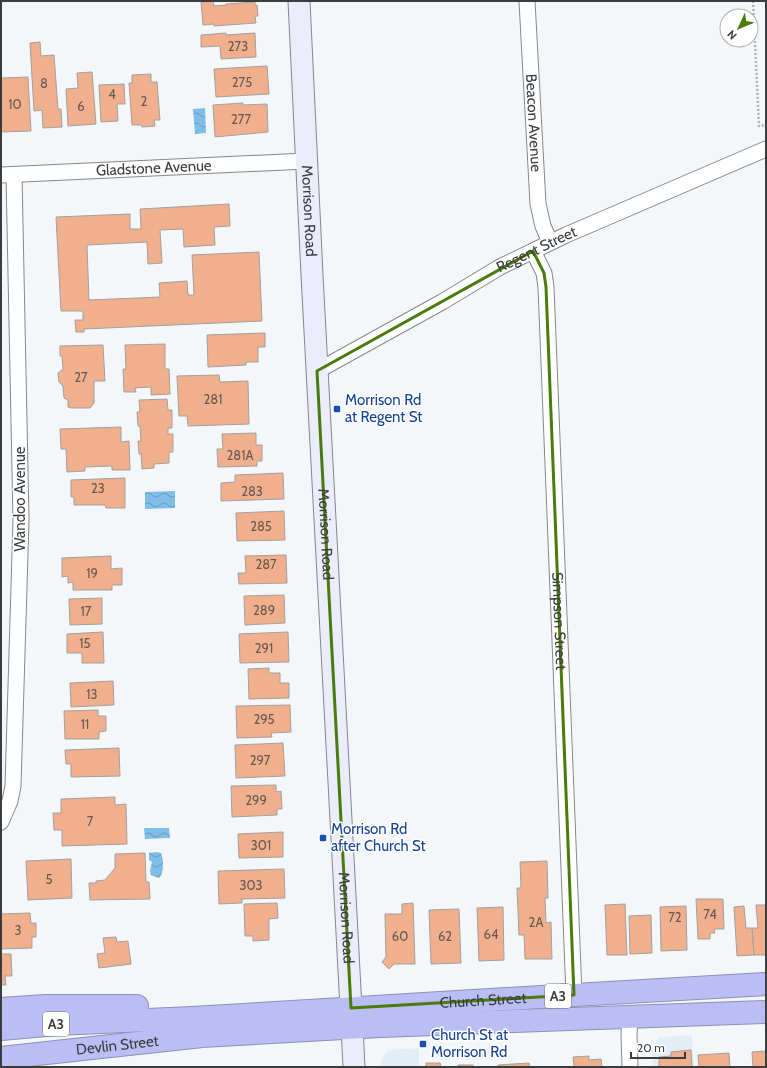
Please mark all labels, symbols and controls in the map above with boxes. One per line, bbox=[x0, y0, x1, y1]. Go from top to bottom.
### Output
north arrow bbox=[719, 8, 759, 48]
text: N bbox=[724, 27, 740, 43]
house number: 273 bbox=[228, 38, 248, 54]
street label: Beacon Avenue bbox=[522, 73, 545, 173]
house number: 275 bbox=[232, 74, 252, 90]
house number: 8 bbox=[40, 75, 48, 91]
house number: 4 bbox=[108, 86, 116, 102]
house number: 2 bbox=[141, 93, 148, 109]
house number: 10 bbox=[8, 96, 22, 112]
house number: 6 bbox=[77, 98, 85, 114]
house number: 277 bbox=[231, 111, 251, 127]
street label: Gladstone Avenue bbox=[96, 156, 212, 180]
street label: Morrison Road bbox=[298, 165, 320, 257]
street label: Regent Street bbox=[493, 223, 579, 276]
house number: 27 bbox=[74, 369, 88, 385]
house number: 281 bbox=[204, 391, 222, 407]
place label: Morrison Rd at Regent St bbox=[345, 391, 422, 426]
marker: Morrison Rd at Regent St bbox=[332, 404, 342, 414]
street label: Wandoo Avenue bbox=[11, 446, 29, 551]
house number: 281A bbox=[227, 447, 253, 463]
house number: 23 bbox=[91, 480, 105, 496]
house number: 283 bbox=[241, 483, 263, 499]
street label: Morrison Road bbox=[314, 488, 337, 581]
house number: 285 bbox=[250, 518, 272, 534]
house number: 287 bbox=[255, 556, 277, 572]
house number: 19 bbox=[86, 565, 98, 581]
street label: Simpson Street bbox=[548, 572, 570, 670]
house number: 289 bbox=[253, 602, 275, 618]
house number: 17 bbox=[81, 603, 92, 619]
house number: 15 bbox=[79, 635, 91, 651]
house number: 291 bbox=[255, 640, 273, 656]
house number: 13 bbox=[86, 686, 98, 702]
house number: 295 bbox=[253, 711, 275, 727]
house number: 11 bbox=[81, 716, 89, 732]
house number: 297 bbox=[250, 752, 271, 768]
house number: 299 bbox=[245, 792, 267, 808]
house number: 7 bbox=[87, 813, 94, 829]
place label: Morrison Rd after Church St bbox=[331, 820, 426, 855]
marker: Morrison Rd after Church St bbox=[318, 833, 328, 843]
house number: 301 bbox=[251, 837, 271, 853]
house number: 5 bbox=[45, 871, 53, 887]
street label: Morrison Road bbox=[335, 872, 358, 964]
house number: 303 bbox=[239, 877, 263, 893]
house number: 74 bbox=[703, 906, 717, 922]
house number: 72 bbox=[668, 909, 682, 925]
house number: 2A bbox=[529, 914, 543, 930]
house number: 3 bbox=[14, 922, 22, 938]
house number: 64 bbox=[484, 926, 499, 942]
house number: 60 bbox=[392, 928, 408, 944]
house number: 62 bbox=[438, 928, 452, 944]
road number: A3 bbox=[545, 984, 571, 1008]
street label: Church Street bbox=[439, 989, 527, 1012]
road number: A3 bbox=[43, 1012, 69, 1036]
place label: Church St at Morrison Rd bbox=[431, 1026, 508, 1061]
street label: Devlin Street bbox=[75, 1032, 160, 1059]
scale bar bbox=[631, 1034, 685, 1060]
marker: Church St at Morrison Rd bbox=[418, 1039, 428, 1049]
text: 20 m bbox=[637, 1040, 665, 1055]

